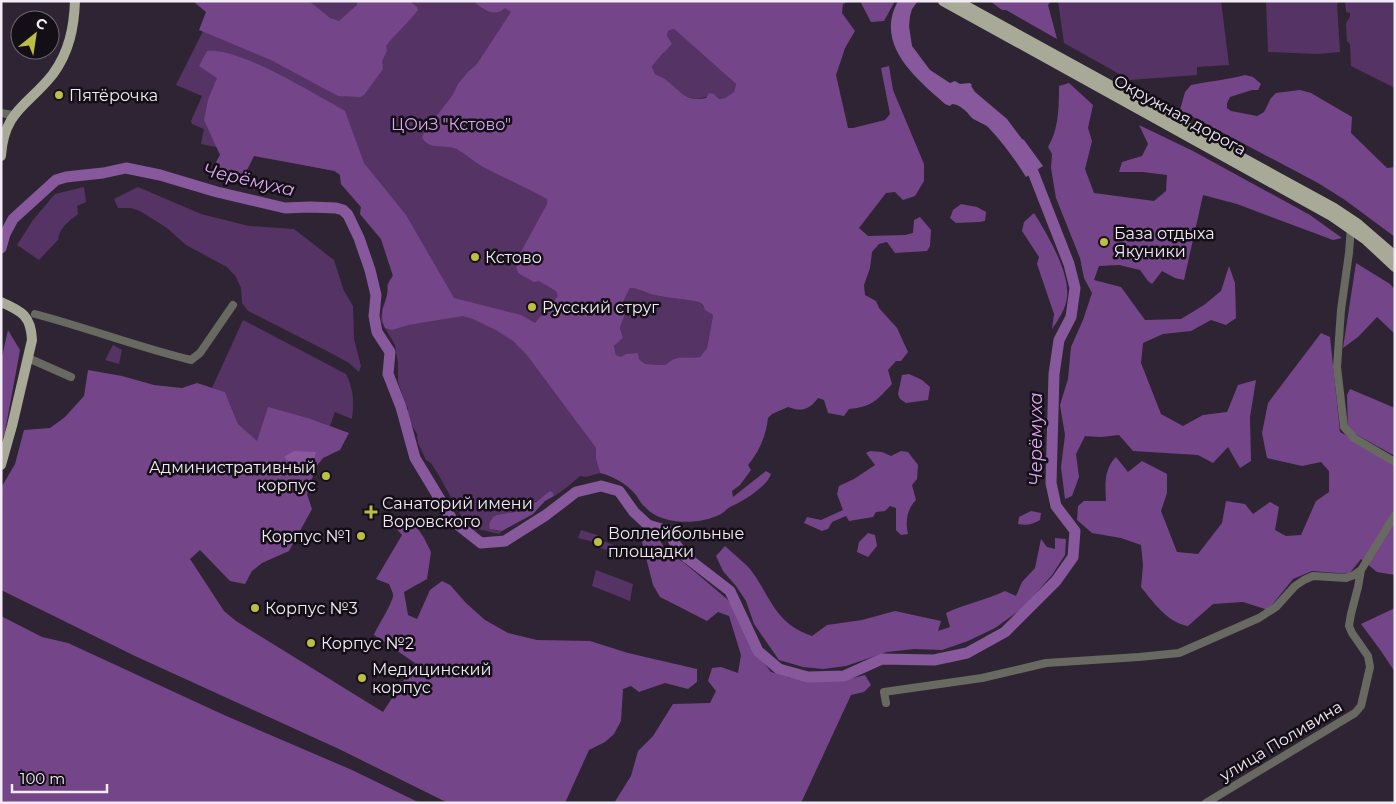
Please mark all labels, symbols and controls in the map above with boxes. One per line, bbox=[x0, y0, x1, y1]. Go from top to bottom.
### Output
north arrow bbox=[10, 10, 60, 60]
text: С bbox=[33, 13, 50, 34]
street label: Окружная дорога bbox=[1111, 71, 1249, 159]
place label: Пятёрочка bbox=[69, 86, 158, 105]
marker: Пятёрочка bbox=[53, 89, 65, 101]
park label: ЦОиЗ "Кстово" bbox=[391, 115, 511, 134]
water label: Черёмуха bbox=[201, 159, 297, 201]
place label: База отдыха Якуники bbox=[1114, 224, 1214, 261]
marker: База отдыха Якуники bbox=[1098, 236, 1110, 248]
place label: Кстово bbox=[485, 248, 542, 267]
marker: Кстово bbox=[469, 251, 481, 263]
place label: Русский струг bbox=[542, 298, 659, 317]
marker: Русский струг bbox=[526, 301, 538, 313]
water label: Черёмуха bbox=[1025, 392, 1047, 486]
place label: Административный корпус bbox=[149, 458, 316, 495]
marker: Административный корпус bbox=[320, 470, 332, 482]
place label: Санаторий имени Воровского bbox=[382, 494, 533, 531]
marker: Санаторий имени Воровского bbox=[364, 505, 378, 519]
place label: Воллейбольные площадки bbox=[608, 524, 744, 561]
place label: Корпус №1 bbox=[261, 527, 351, 546]
marker: Корпус №1 bbox=[355, 530, 367, 542]
marker: Воллейбольные площадки bbox=[592, 536, 604, 548]
place label: Корпус №3 bbox=[265, 599, 358, 618]
marker: Корпус №3 bbox=[249, 602, 261, 614]
place label: Корпус №2 bbox=[321, 634, 414, 653]
marker: Корпус №2 bbox=[305, 637, 317, 649]
place label: Медицинский корпус bbox=[372, 660, 492, 697]
marker: Медицинский корпус bbox=[356, 672, 368, 684]
street label: улица Поливина bbox=[1215, 697, 1346, 786]
scale bar bbox=[12, 762, 108, 794]
text: 100 m bbox=[20, 769, 65, 788]

